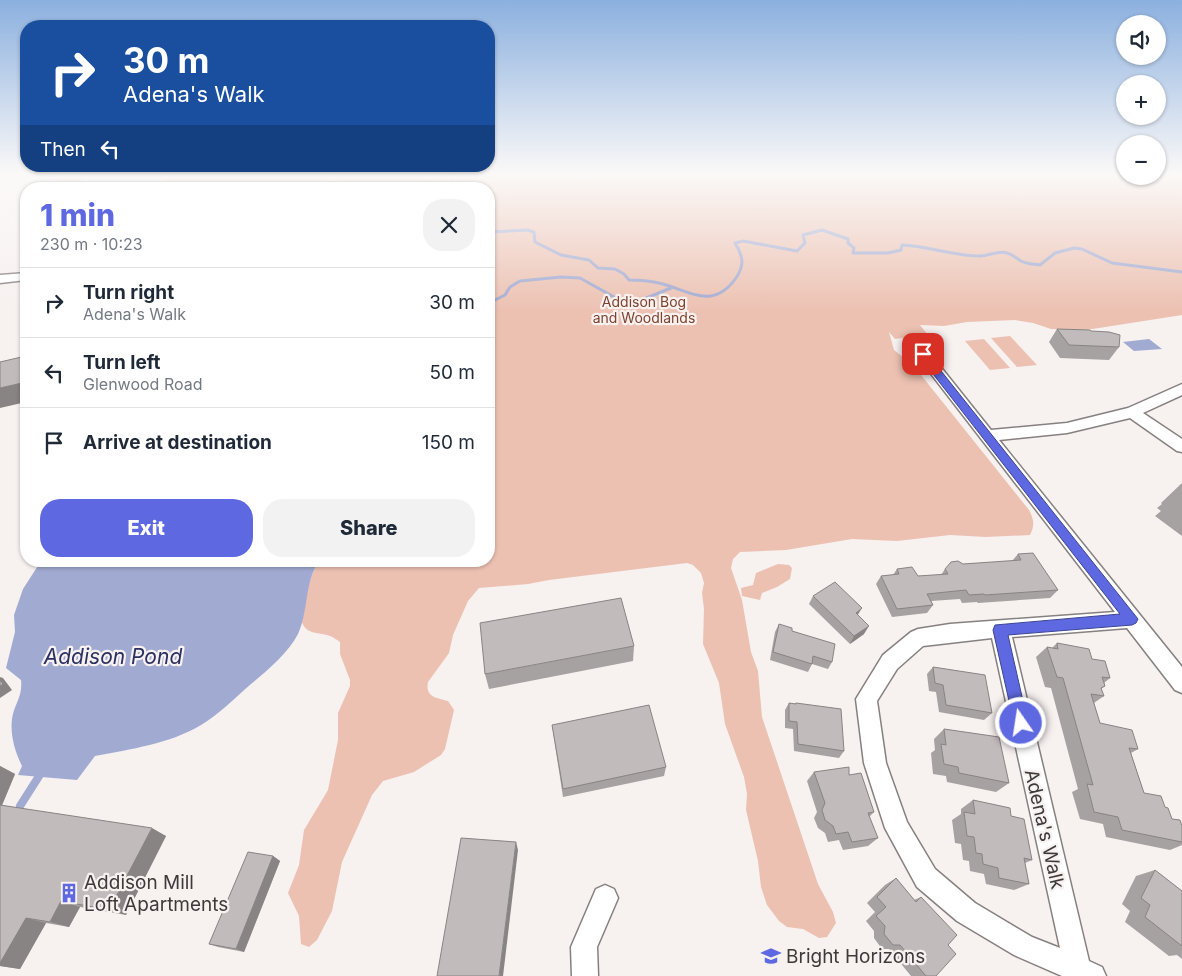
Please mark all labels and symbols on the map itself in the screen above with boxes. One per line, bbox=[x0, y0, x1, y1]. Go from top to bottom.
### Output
park label: Addison Bog and Woodlands bbox=[593, 293, 695, 326]
pin bbox=[902, 333, 944, 375]
water label: Addison Pond bbox=[43, 644, 182, 669]
position arrow bbox=[994, 696, 1046, 748]
street label: Adena's Walk bbox=[1020, 767, 1070, 892]
place label: Addison Mill Loft Apartments bbox=[84, 871, 228, 916]
building icon: Addison Mill Loft Apartments bbox=[58, 882, 80, 904]
school or university icon: Bright Horizons bbox=[760, 945, 782, 967]
place label: Bright Horizons bbox=[786, 945, 925, 968]

